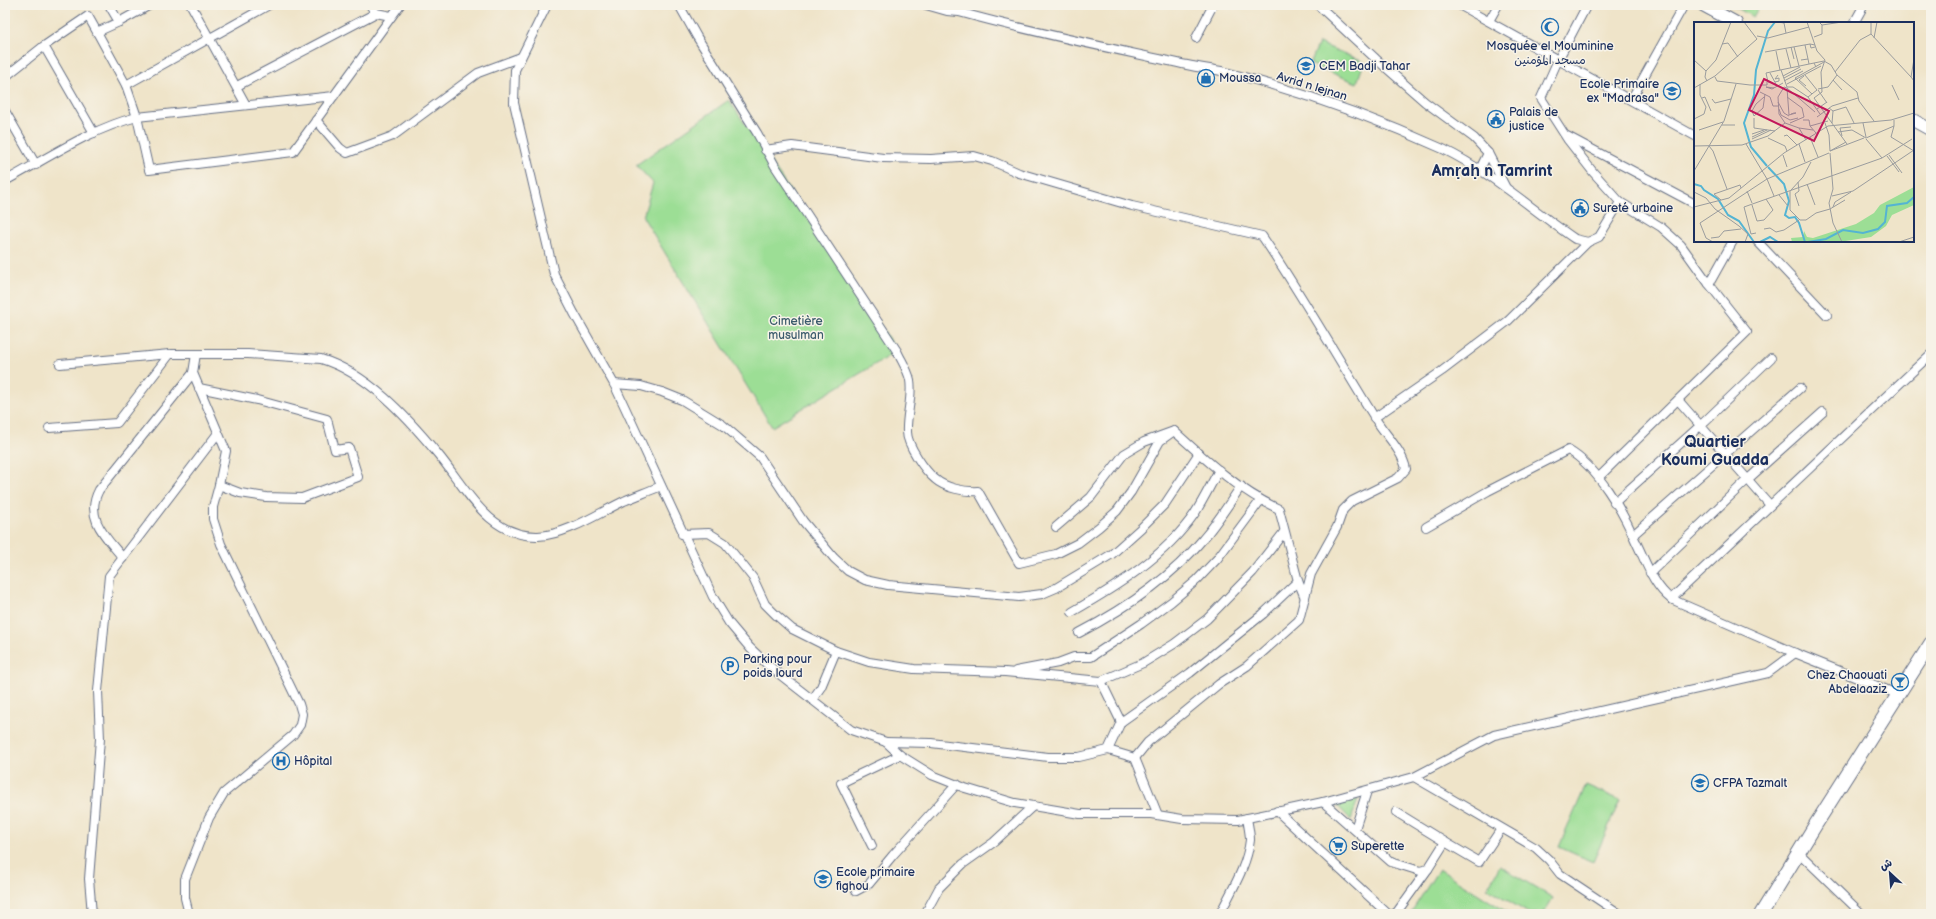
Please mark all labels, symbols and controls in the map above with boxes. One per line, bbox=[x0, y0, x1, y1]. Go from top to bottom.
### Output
mosque icon: Mosquée el Mouminine مسجد المؤمنين bbox=[1540, 17, 1560, 37]
inset map bbox=[1694, 22, 1914, 242]
place label: Mosquée el Mouminine مسجد المؤمنين bbox=[1486, 39, 1614, 68]
school or university icon: CEM Badji Tahar bbox=[1296, 56, 1316, 76]
place label: CEM Badji Tahar bbox=[1319, 59, 1411, 74]
shop icon: Moussa bbox=[1196, 68, 1216, 88]
street label: Avrid n lejnan bbox=[1275, 69, 1349, 104]
place label: Moussa bbox=[1219, 71, 1262, 86]
place label: Ecole Primaire ex "Madrasa" bbox=[1580, 77, 1659, 106]
school or university icon: Ecole Primaire ex "Madrasa" bbox=[1662, 81, 1682, 101]
place label: Palais de justice bbox=[1508, 105, 1558, 134]
public building icon: Palais de justice bbox=[1486, 109, 1506, 129]
district label: Amṛaḥ n Tamrint bbox=[1431, 162, 1553, 181]
public building icon: Sureté urbaine bbox=[1570, 198, 1590, 218]
place label: Sureté urbaine bbox=[1593, 201, 1673, 216]
park label: Cimetière musulman bbox=[768, 314, 824, 343]
district label: Quartier Koumi Guadda bbox=[1661, 433, 1769, 470]
place label: Parking pour poids lourd bbox=[743, 652, 812, 681]
parking icon: Parking pour poids lourd bbox=[720, 656, 740, 676]
place label: Chez Chaouati Abdelaaziz bbox=[1807, 668, 1887, 697]
bar icon: Chez Chaouati Abdelaaziz bbox=[1890, 672, 1910, 692]
hospital icon: Hôpital bbox=[271, 751, 291, 771]
place label: Hôpital bbox=[294, 754, 332, 769]
school or university icon: CFPA Tazmalt bbox=[1690, 773, 1710, 793]
place label: CFPA Tazmalt bbox=[1713, 776, 1788, 791]
supermarket icon: Superette bbox=[1328, 836, 1348, 856]
place label: Superette bbox=[1351, 839, 1404, 854]
north arrow bbox=[1870, 853, 1910, 893]
text: ش bbox=[1878, 856, 1894, 873]
place label: Ecole primaire fighou bbox=[836, 865, 915, 894]
school or university icon: Ecole primaire fighou bbox=[813, 869, 833, 889]

